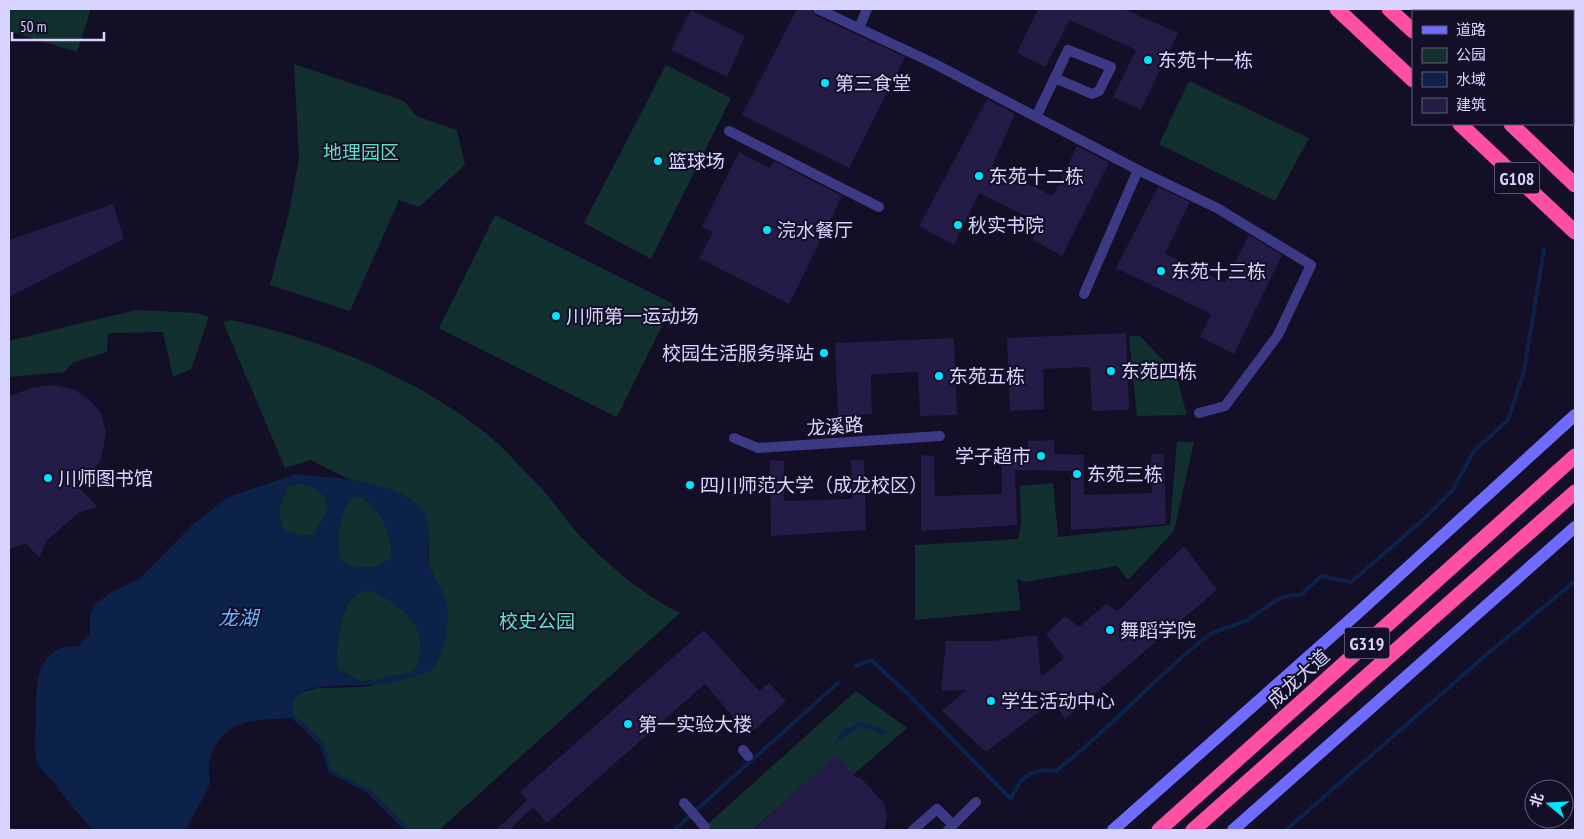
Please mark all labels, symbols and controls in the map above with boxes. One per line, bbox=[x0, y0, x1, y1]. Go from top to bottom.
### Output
scale bar bbox=[12, 10, 105, 42]
legend bbox=[1412, 10, 1574, 125]
text: 50 m bbox=[20, 17, 46, 36]
text: 道路 bbox=[1456, 20, 1486, 39]
text: 公园 bbox=[1456, 45, 1486, 64]
place label: 东苑十一栋 bbox=[1158, 48, 1253, 72]
marker: 东苑十一栋 bbox=[1142, 54, 1154, 66]
text: 水域 bbox=[1456, 70, 1486, 89]
place label: 第三食堂 bbox=[835, 71, 911, 95]
marker: 第三食堂 bbox=[819, 77, 831, 89]
text: 建筑 bbox=[1456, 95, 1486, 114]
park label: 地理园区 bbox=[323, 140, 399, 164]
place label: 篮球场 bbox=[668, 149, 725, 173]
marker: 篮球场 bbox=[652, 155, 664, 167]
road number: G108 bbox=[1494, 162, 1540, 194]
place label: 东苑十二栋 bbox=[989, 164, 1084, 188]
marker: 东苑十二栋 bbox=[973, 170, 985, 182]
place label: 秋实书院 bbox=[968, 213, 1044, 237]
place label: 浣水餐厅 bbox=[777, 218, 853, 242]
marker: 秋实书院 bbox=[952, 219, 964, 231]
marker: 浣水餐厅 bbox=[761, 224, 773, 236]
place label: 东苑十三栋 bbox=[1171, 259, 1266, 283]
marker: 东苑十三栋 bbox=[1155, 265, 1167, 277]
place label: 川师第一运动场 bbox=[566, 304, 699, 328]
marker: 川师第一运动场 bbox=[550, 310, 562, 322]
place label: 校园生活服务驿站 bbox=[662, 341, 814, 365]
marker: 校园生活服务驿站 bbox=[818, 347, 830, 359]
place label: 东苑四栋 bbox=[1121, 359, 1197, 383]
place label: 东苑五栋 bbox=[949, 364, 1025, 388]
marker: 东苑四栋 bbox=[1105, 365, 1117, 377]
marker: 东苑五栋 bbox=[933, 370, 945, 382]
street label: 龙溪路 bbox=[806, 412, 864, 440]
place label: 学子超市 bbox=[955, 444, 1031, 468]
marker: 学子超市 bbox=[1035, 450, 1047, 462]
place label: 东苑三栋 bbox=[1087, 462, 1163, 486]
place label: 川师图书馆 bbox=[58, 466, 153, 490]
marker: 东苑三栋 bbox=[1071, 468, 1083, 480]
marker: 川师图书馆 bbox=[42, 472, 54, 484]
place label: 四川师范大学（成龙校区） bbox=[700, 473, 928, 497]
marker: 四川师范大学（成龙校区） bbox=[684, 479, 696, 491]
water label: 龙湖 bbox=[218, 605, 261, 631]
park label: 校史公园 bbox=[499, 609, 575, 633]
place label: 舞蹈学院 bbox=[1120, 618, 1196, 642]
marker: 舞蹈学院 bbox=[1104, 624, 1116, 636]
road number: G319 bbox=[1344, 628, 1390, 658]
street label: 成龙大道 bbox=[1262, 644, 1334, 712]
place label: 学生活动中心 bbox=[1001, 689, 1115, 713]
marker: 学生活动中心 bbox=[985, 695, 997, 707]
place label: 第一实验大楼 bbox=[638, 712, 752, 736]
marker: 第一实验大楼 bbox=[622, 718, 634, 730]
north arrow bbox=[1524, 779, 1574, 829]
text: 北 bbox=[1526, 791, 1547, 809]

